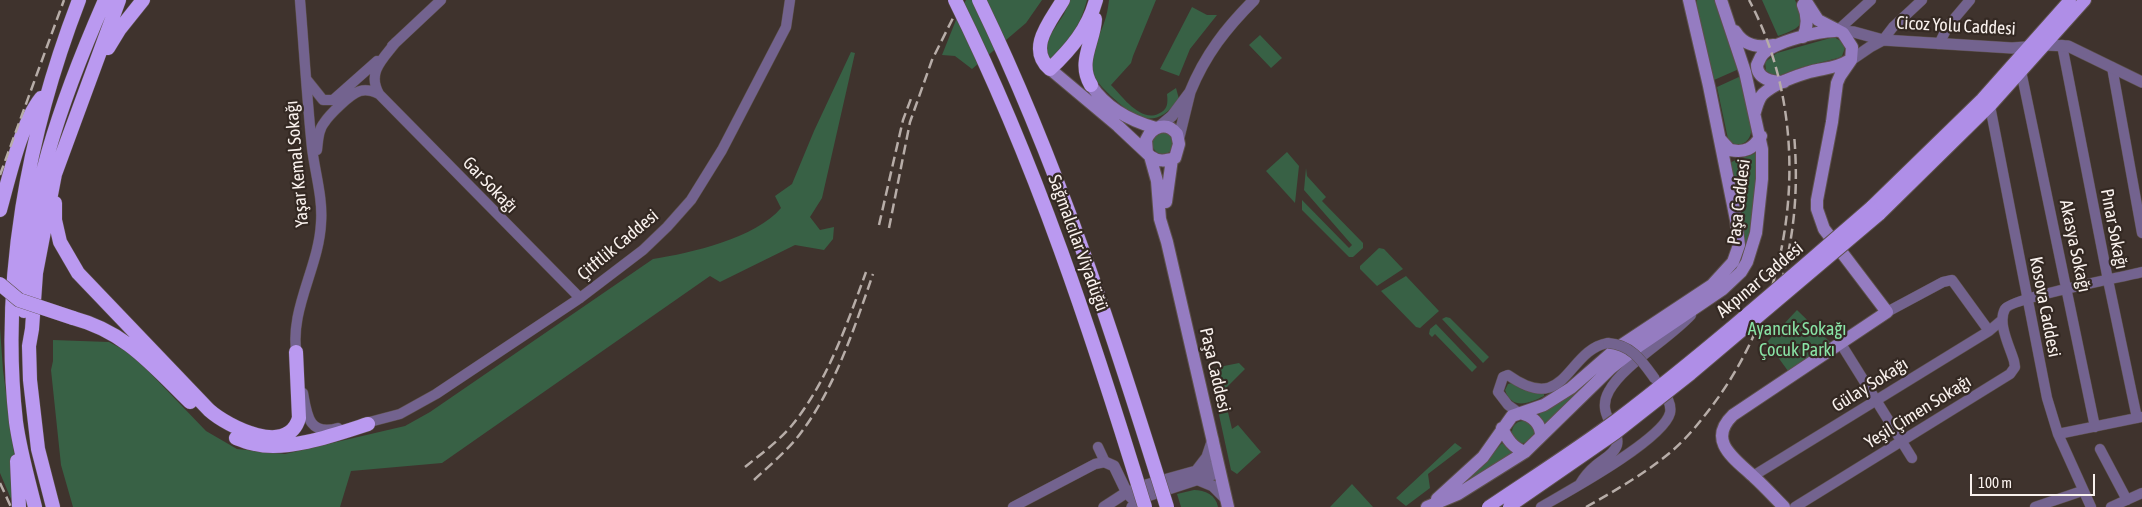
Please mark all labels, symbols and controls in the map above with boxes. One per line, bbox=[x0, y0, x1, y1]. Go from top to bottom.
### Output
street label: Cicoz Yolu Caddesi bbox=[1896, 12, 2016, 40]
street label: Yaşar Kemal Sokağı bbox=[281, 100, 313, 228]
street label: Gar Sokağı bbox=[458, 152, 522, 218]
street label: Paşa Caddesi bbox=[1723, 158, 1755, 246]
street label: Sağmalcılar Viyadüğü bbox=[1043, 172, 1113, 314]
street label: Pınar Sokağı bbox=[2096, 187, 2132, 271]
street label: Akasya Sokağı bbox=[2055, 198, 2095, 294]
street label: Çitftlik Caddesi bbox=[573, 205, 663, 285]
street label: Akpınar Caddesi bbox=[1712, 238, 1808, 322]
street label: Kosova Caddesi bbox=[2025, 255, 2065, 359]
park label: Ayancık Sokağı Çocuk Parkı bbox=[1748, 318, 1846, 360]
street label: Paşa Caddesi bbox=[1195, 326, 1235, 414]
street label: Gülay Sokağı bbox=[1828, 353, 1912, 417]
street label: Yeşil Çimen Sokağı bbox=[1861, 371, 1975, 453]
scale bar bbox=[1972, 464, 2097, 496]
text: 100 m bbox=[1978, 474, 2012, 491]

